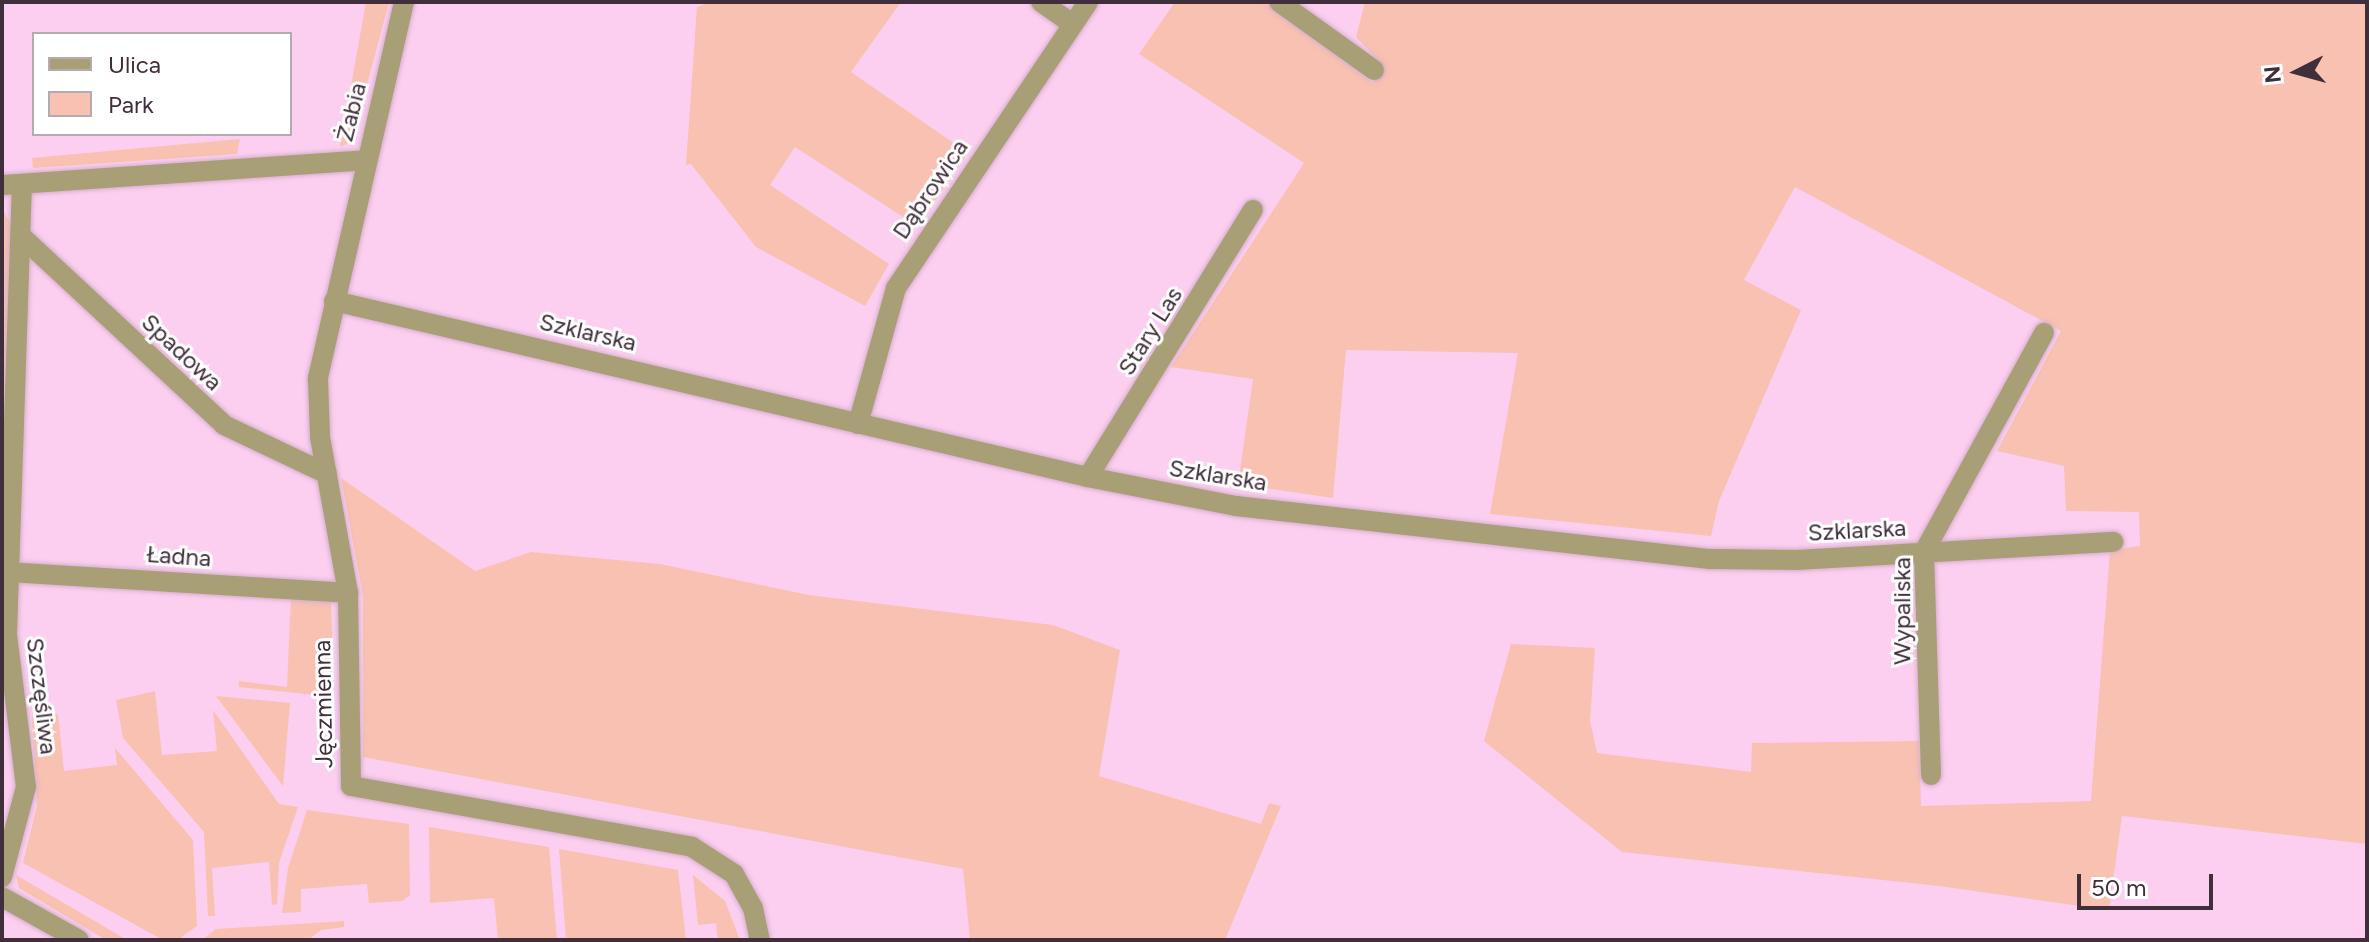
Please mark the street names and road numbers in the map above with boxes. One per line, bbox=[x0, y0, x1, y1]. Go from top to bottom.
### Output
street label: Żabia bbox=[330, 80, 372, 144]
street label: Dąbrowica bbox=[886, 134, 974, 244]
street label: Stary Las bbox=[1112, 282, 1188, 380]
street label: Szklarska bbox=[537, 307, 639, 357]
street label: Spadowa bbox=[136, 308, 228, 396]
street label: Szklarska bbox=[1167, 453, 1269, 497]
street label: Szklarska bbox=[1807, 513, 1907, 547]
street label: Ładna bbox=[146, 539, 212, 573]
street label: Wypaliska bbox=[1888, 557, 1916, 665]
street label: Szczęśliwa bbox=[21, 636, 63, 756]
street label: Jęczmienna bbox=[307, 640, 339, 768]

